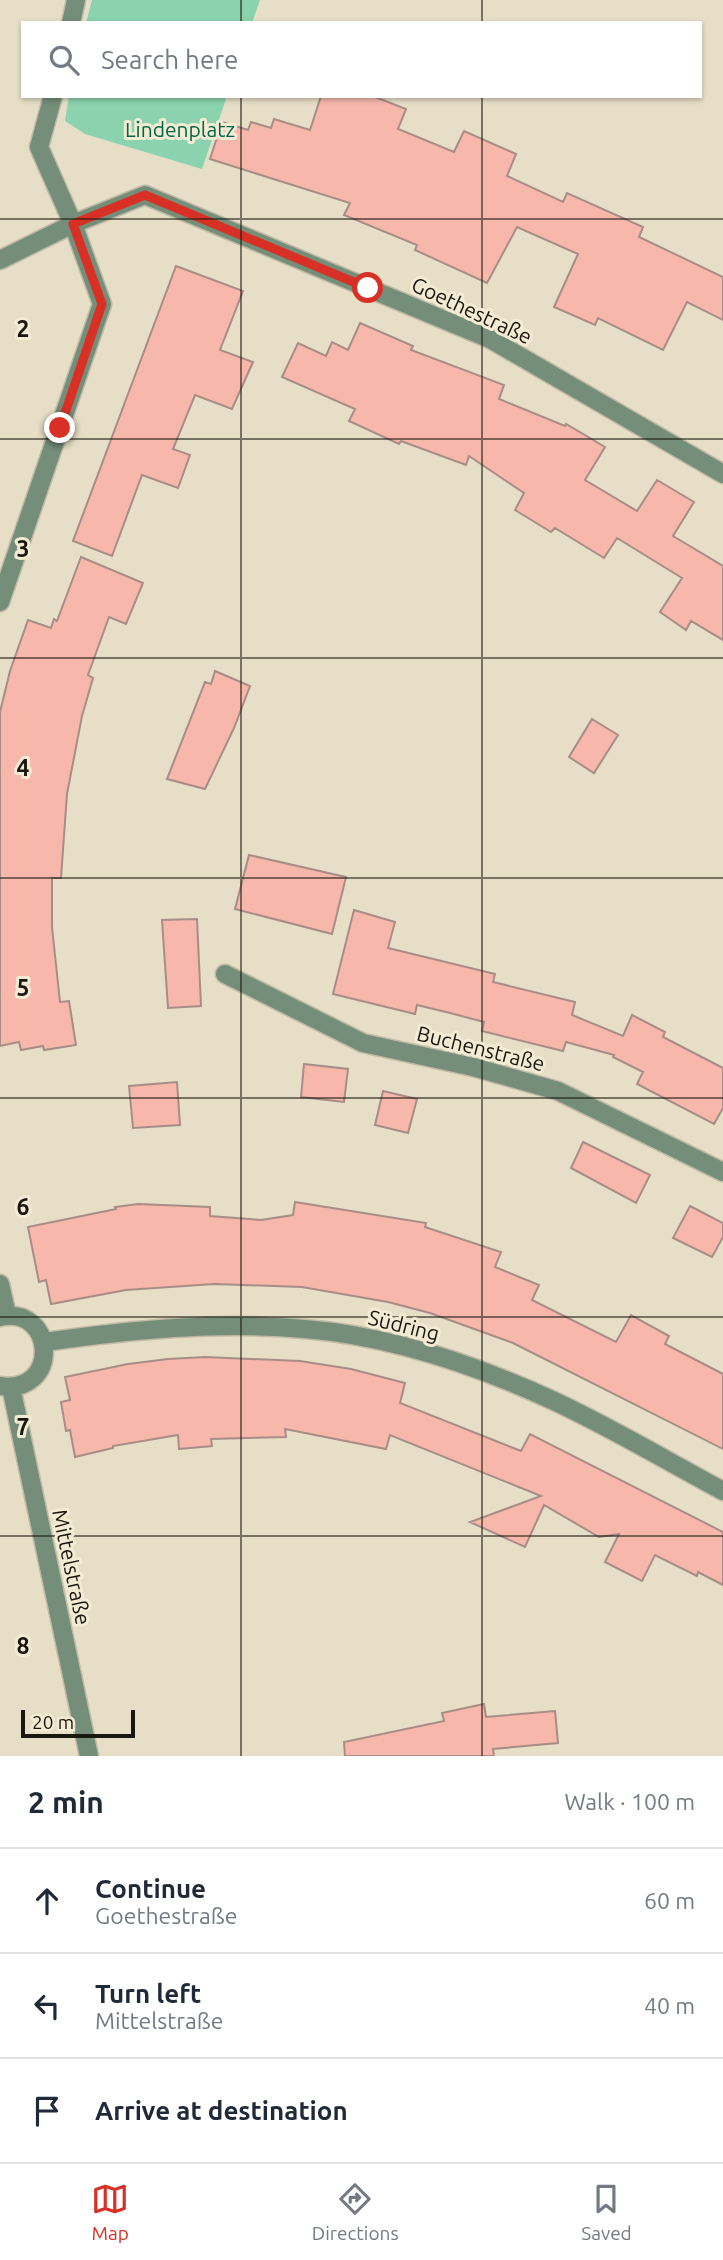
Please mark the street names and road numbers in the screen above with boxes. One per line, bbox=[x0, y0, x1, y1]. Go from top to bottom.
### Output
street label: Goethestraße bbox=[408, 272, 536, 348]
street label: Buchenstraße bbox=[415, 1021, 547, 1075]
street label: Südring bbox=[366, 1305, 442, 1345]
street label: Mittelstraße bbox=[48, 1507, 96, 1627]

